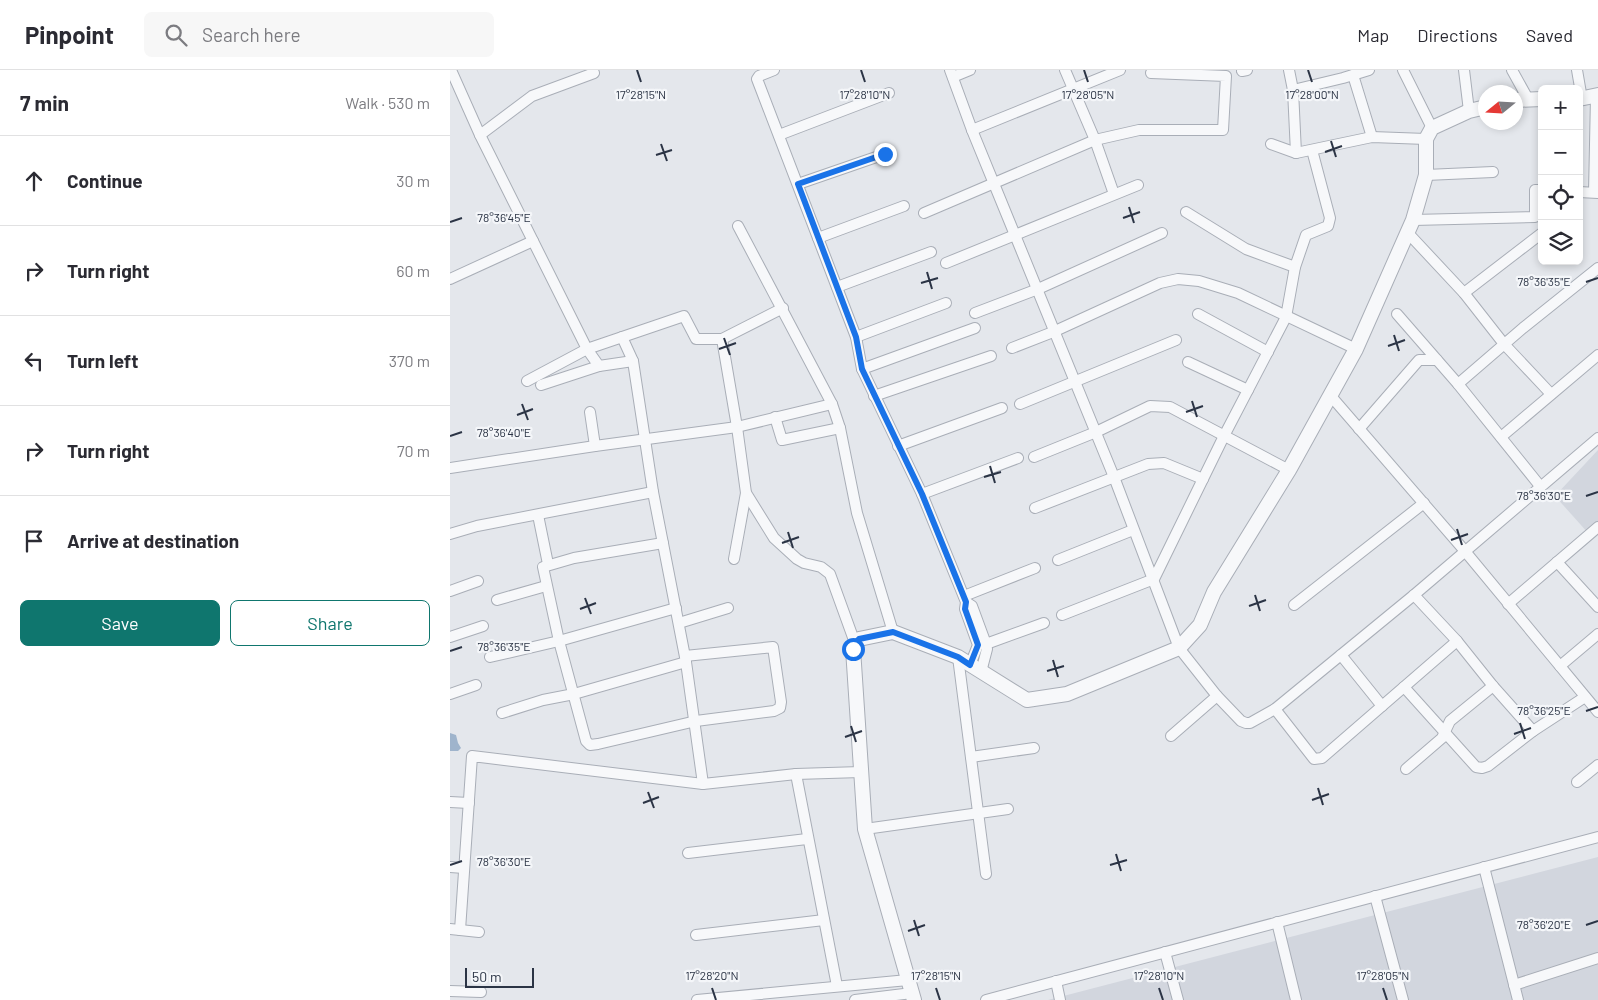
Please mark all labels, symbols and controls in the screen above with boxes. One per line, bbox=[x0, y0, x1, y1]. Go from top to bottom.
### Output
search box bbox=[144, 12, 494, 57]
text: Pinpoint bbox=[25, 20, 114, 49]
icon: search bbox=[162, 21, 190, 49]
text: Search here bbox=[202, 23, 301, 46]
text: Map bbox=[1357, 24, 1389, 46]
text: Directions bbox=[1417, 24, 1498, 46]
text: Saved bbox=[1526, 24, 1573, 46]
north arrow bbox=[1478, 85, 1523, 130]
map controls bbox=[1538, 85, 1583, 265]
button: + bbox=[1538, 85, 1583, 130]
text: 17°28'15"N bbox=[616, 87, 666, 101]
text: 17°28'10"N bbox=[840, 87, 890, 101]
text: 17°28'05"N bbox=[1062, 87, 1114, 101]
text: 17°28'00"N bbox=[1285, 87, 1339, 101]
text: 7 min bbox=[20, 90, 69, 115]
text: Walk · 530 m bbox=[345, 93, 430, 112]
button: − bbox=[1538, 130, 1583, 175]
route end bbox=[874, 143, 897, 166]
icon: ahead bbox=[20, 167, 48, 195]
text: Continue bbox=[67, 169, 143, 192]
text: 30 m bbox=[396, 171, 430, 190]
button: locate bbox=[1538, 175, 1583, 220]
text: 78°36'45"E bbox=[477, 210, 531, 224]
button: layers bbox=[1538, 220, 1583, 265]
icon: right bbox=[20, 257, 48, 285]
text: Turn right bbox=[67, 259, 149, 282]
text: 60 m bbox=[396, 261, 430, 280]
text: 78°36'35"E bbox=[1517, 274, 1571, 288]
icon: left bbox=[20, 347, 48, 375]
text: Turn left bbox=[67, 349, 138, 372]
text: 370 m bbox=[389, 351, 430, 370]
text: 78°36'40"E bbox=[477, 425, 531, 439]
icon: right bbox=[20, 437, 48, 465]
text: Turn right bbox=[67, 439, 149, 462]
text: 70 m bbox=[397, 441, 430, 460]
text: 78°36'30"E bbox=[1517, 488, 1571, 502]
icon: arrive bbox=[20, 527, 48, 555]
text: Arrive at destination bbox=[67, 529, 239, 552]
button: Save bbox=[20, 600, 220, 646]
button: Share bbox=[230, 600, 430, 646]
route start bbox=[842, 638, 865, 661]
text: 78°36'35"E bbox=[477, 639, 531, 653]
text: 78°36'25"E bbox=[1517, 703, 1571, 717]
text: 78°36'30"E bbox=[477, 854, 531, 868]
text: 78°36'20"E bbox=[1517, 917, 1571, 931]
scale bar bbox=[465, 965, 534, 988]
text: 50 m bbox=[472, 968, 501, 985]
text: 17°28'20"N bbox=[685, 968, 739, 982]
text: 17°28'15"N bbox=[911, 968, 961, 982]
text: 17°28'10"N bbox=[1134, 968, 1184, 982]
text: 17°28'05"N bbox=[1357, 968, 1409, 982]

